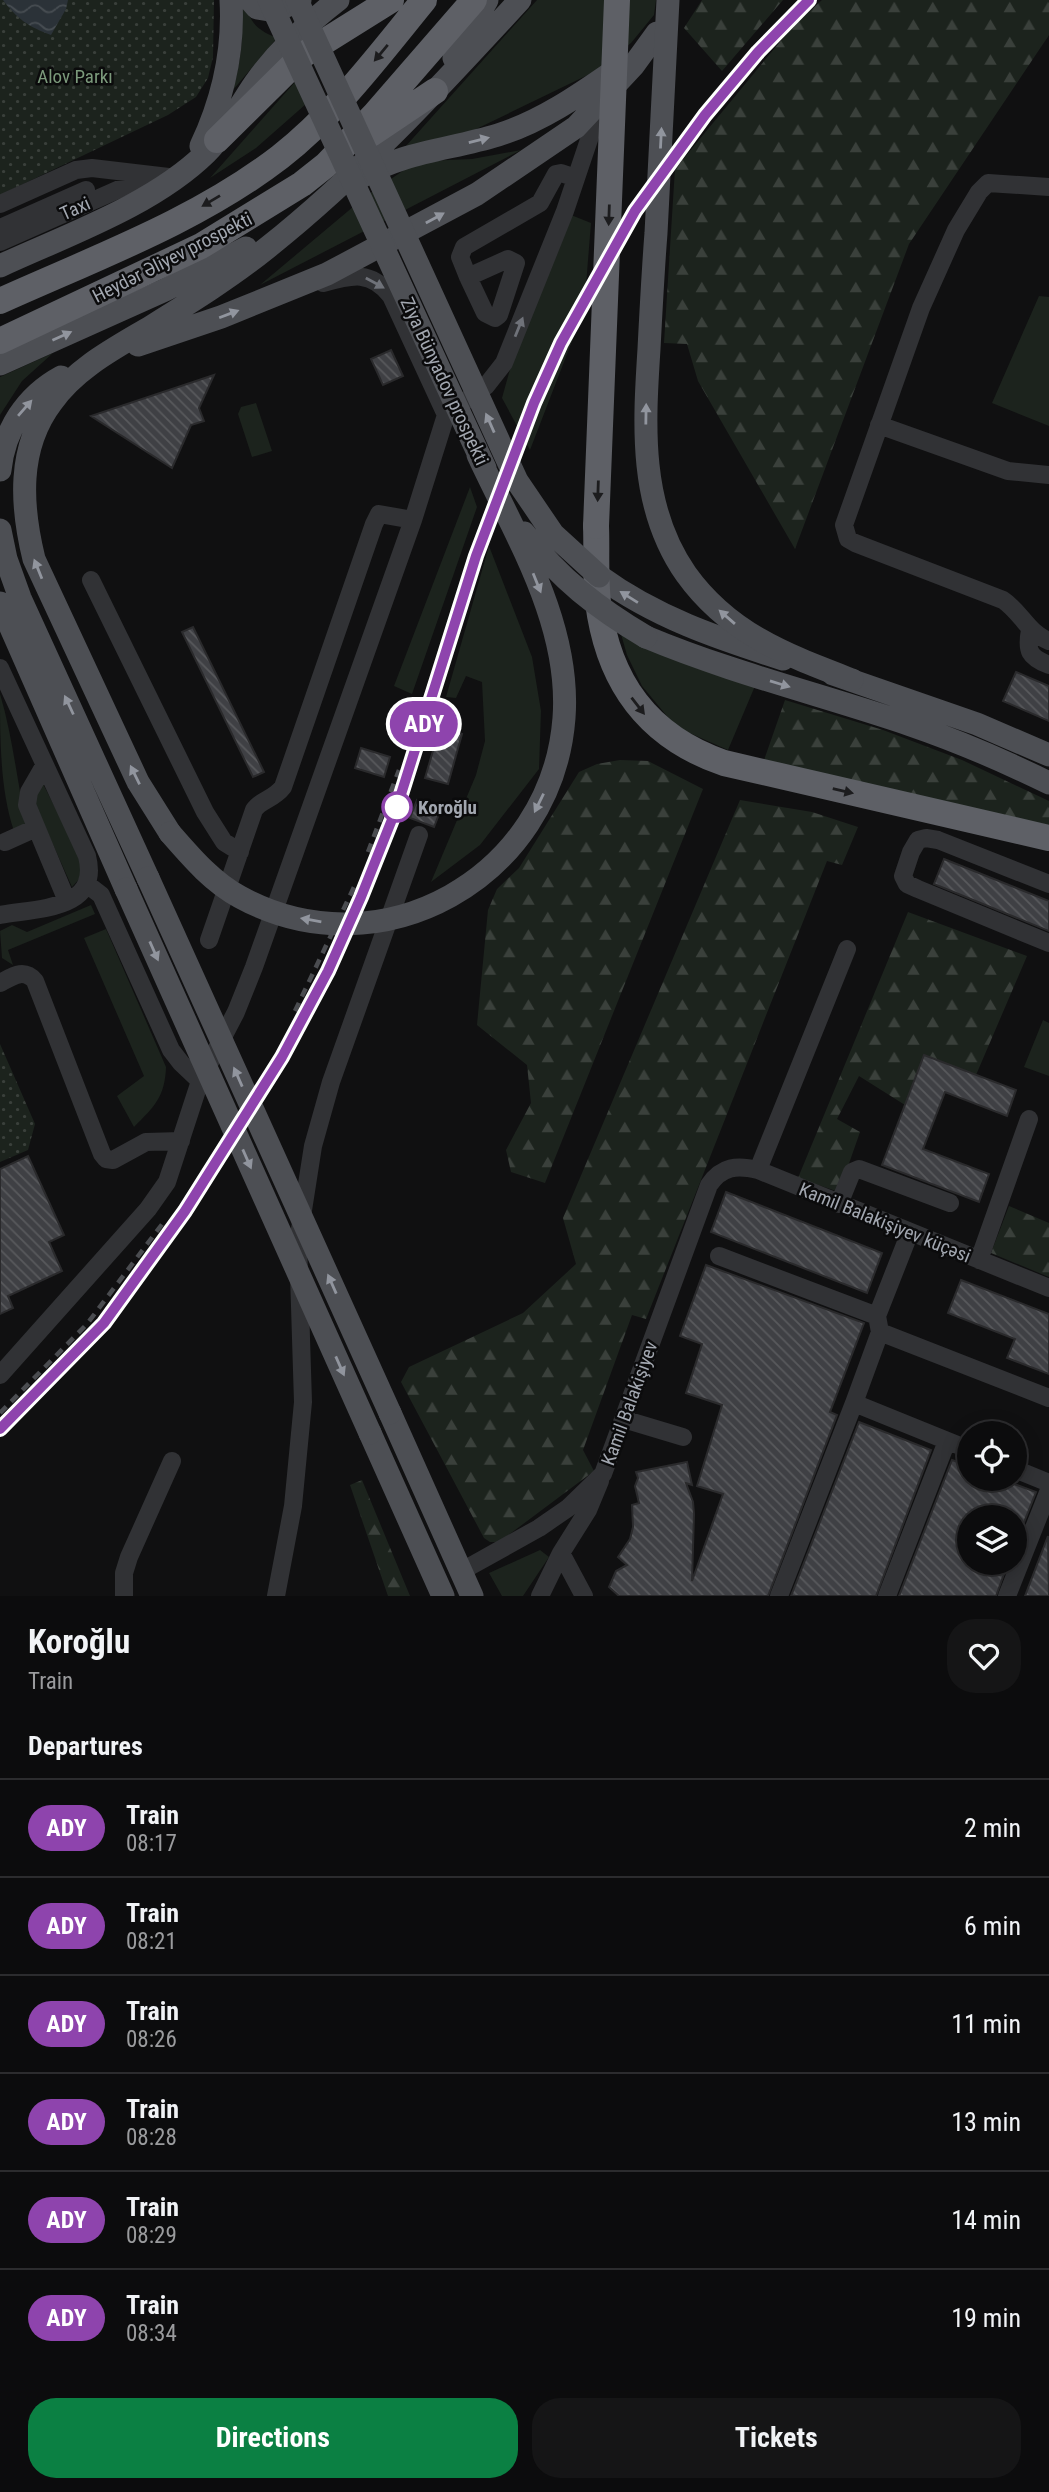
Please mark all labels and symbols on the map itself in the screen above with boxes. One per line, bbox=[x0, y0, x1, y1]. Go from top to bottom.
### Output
one-way arrow bbox=[374, 44, 389, 61]
park label: Alov Parkı bbox=[37, 65, 113, 88]
one-way arrow bbox=[656, 127, 667, 149]
one-way arrow bbox=[468, 134, 490, 145]
street label: Taxi bbox=[57, 192, 94, 225]
one-way arrow bbox=[201, 195, 220, 208]
one-way arrow bbox=[603, 204, 614, 226]
street label: Heydər Əliyev prospekti bbox=[89, 207, 256, 308]
one-way arrow bbox=[425, 212, 445, 224]
one-way arrow bbox=[365, 277, 384, 289]
street label: Ziya Bünyadov prospekti bbox=[396, 294, 494, 469]
one-way arrow bbox=[219, 308, 240, 319]
one-way arrow bbox=[514, 317, 525, 338]
one-way arrow bbox=[52, 330, 72, 342]
one-way arrow bbox=[17, 399, 33, 417]
one-way arrow bbox=[640, 403, 651, 425]
one-way arrow bbox=[484, 413, 496, 433]
one-way arrow bbox=[592, 481, 603, 503]
one-way arrow bbox=[32, 558, 43, 579]
one-way arrow bbox=[532, 573, 543, 594]
one-way arrow bbox=[619, 590, 638, 603]
one-way arrow bbox=[718, 610, 735, 625]
one-way arrow bbox=[770, 679, 791, 690]
one-way arrow bbox=[63, 695, 75, 715]
one-way arrow bbox=[631, 696, 646, 714]
line badge: ADY bbox=[384, 701, 464, 747]
one-way arrow bbox=[129, 765, 141, 785]
one-way arrow bbox=[832, 785, 854, 796]
marker: Koroğlu bbox=[382, 792, 412, 822]
one-way arrow bbox=[533, 793, 545, 813]
place label: Koroğlu bbox=[418, 796, 477, 819]
one-way arrow bbox=[300, 914, 322, 925]
one-way arrow bbox=[148, 941, 160, 961]
one-way arrow bbox=[232, 1067, 244, 1087]
one-way arrow bbox=[241, 1149, 253, 1169]
street label: Kamil Balakişiyev küçəsi bbox=[796, 1177, 974, 1267]
one-way arrow bbox=[326, 1274, 338, 1294]
street label: Kamil Balakişiyev bbox=[596, 1338, 663, 1468]
one-way arrow bbox=[334, 1356, 346, 1376]

